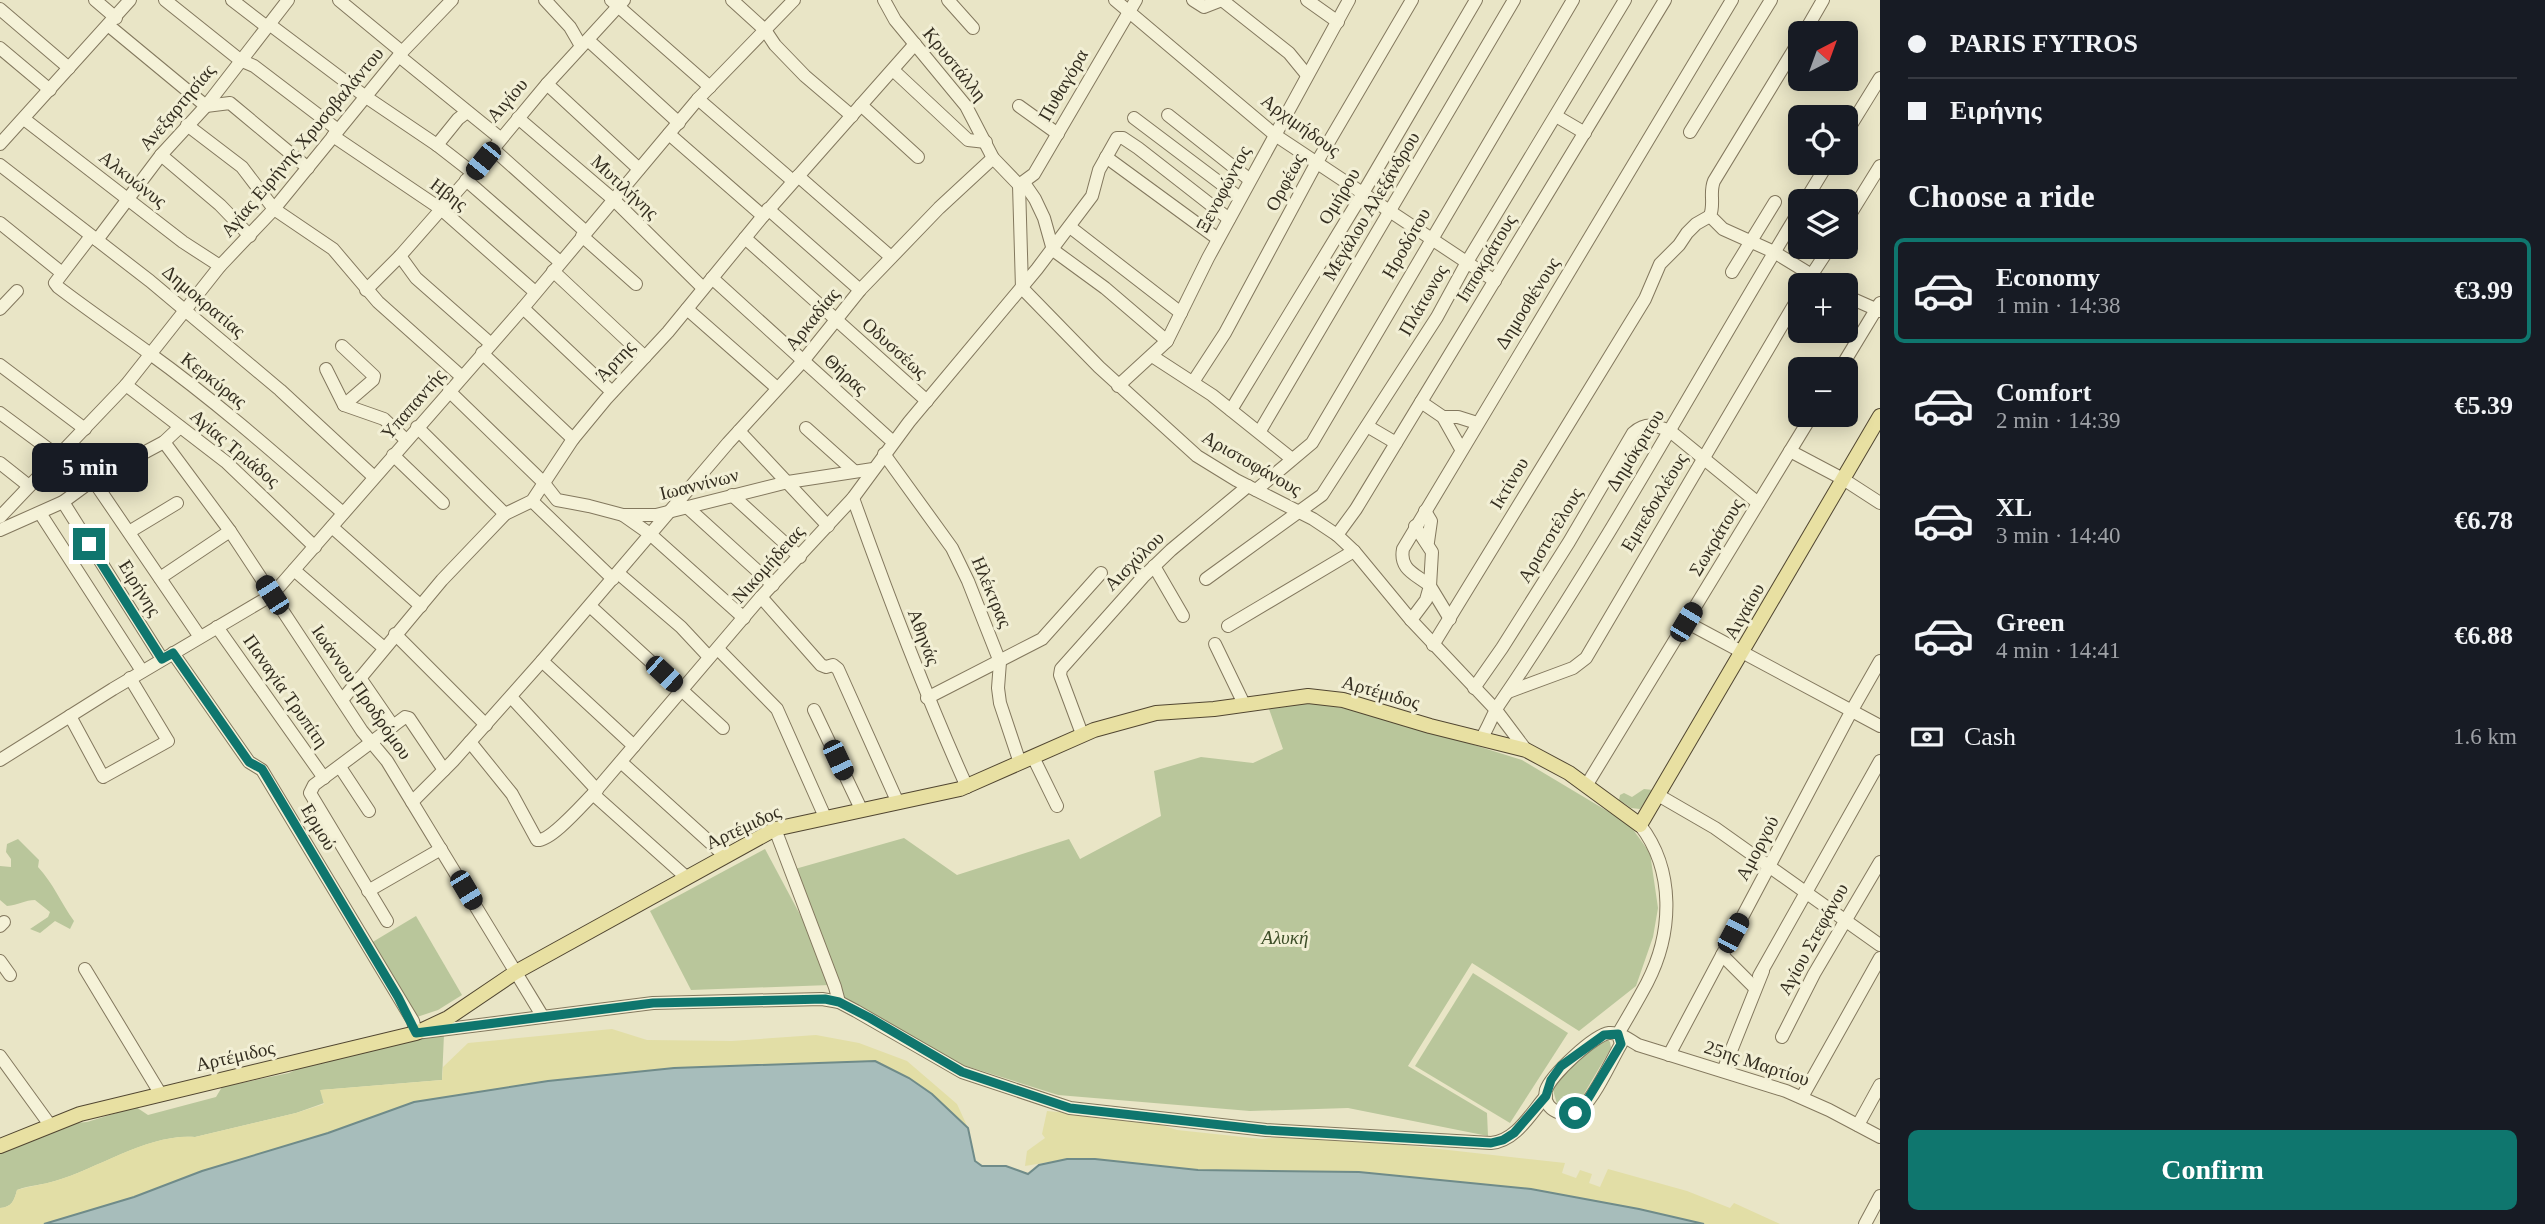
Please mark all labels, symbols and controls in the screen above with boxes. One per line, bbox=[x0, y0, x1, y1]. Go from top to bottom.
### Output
north arrow bbox=[1788, 21, 1858, 91]
map controls bbox=[1788, 21, 1858, 427]
street label: Κρυστάλλη bbox=[919, 23, 991, 105]
text: PARIS FYTROS bbox=[1950, 29, 2138, 58]
street label: Αγίας Ειρήνης Χρυσοβαλάντου bbox=[216, 43, 388, 241]
street label: Πυθαγόρα bbox=[1034, 45, 1092, 125]
street label: Ανεξαρτησίας bbox=[135, 59, 220, 155]
street label: Αιγίου bbox=[482, 74, 532, 126]
street label: Αρχιμήδους bbox=[1258, 89, 1345, 161]
text: Ειρήνης bbox=[1950, 96, 2041, 125]
button: locate bbox=[1788, 105, 1858, 175]
street label: Μεγάλου Αλεξάνδρου bbox=[1318, 128, 1424, 284]
car bbox=[462, 138, 505, 184]
street label: Ξενοφώντος bbox=[1191, 142, 1255, 236]
street label: Αλκυώνυς bbox=[95, 146, 171, 212]
street label: Ορφέως bbox=[1261, 149, 1309, 214]
street label: Μυτιλήνης bbox=[587, 151, 663, 224]
street label: Ομήρου bbox=[1314, 164, 1364, 228]
street label: Ηβης bbox=[426, 173, 472, 215]
text: Choose a ride bbox=[1908, 178, 2095, 214]
button: layers bbox=[1788, 189, 1858, 259]
street label: Ηροδότου bbox=[1377, 204, 1435, 282]
street label: Ιπποκράτους bbox=[1452, 210, 1521, 305]
street label: Δημοσθένους bbox=[1490, 253, 1564, 353]
icon: car bbox=[1912, 259, 1975, 322]
street label: Δημοκρατίας bbox=[159, 260, 250, 342]
street label: Πλάτωνος bbox=[1394, 260, 1452, 339]
text: Economy bbox=[1996, 263, 2100, 292]
button: + bbox=[1788, 273, 1858, 343]
text: €3.99 bbox=[2455, 276, 2513, 305]
street label: Αρκαδίας bbox=[781, 283, 844, 354]
text: 1 min · 14:38 bbox=[1996, 293, 2121, 318]
street label: Οδυσσέως bbox=[858, 313, 932, 383]
street label: Άρτης bbox=[591, 336, 639, 386]
street label: Κερκύρας bbox=[177, 348, 251, 412]
street label: Θήρας bbox=[820, 349, 872, 399]
button: − bbox=[1788, 357, 1858, 427]
street label: Υπαπαντής bbox=[377, 364, 450, 444]
icon: car bbox=[1912, 374, 1975, 437]
text: Comfort bbox=[1996, 378, 2091, 407]
text: €5.39 bbox=[2455, 391, 2513, 420]
street label: Αγίας Τριάδος bbox=[186, 405, 284, 492]
street label: Δημόκριτου bbox=[1602, 405, 1668, 495]
text: 2 min · 14:39 bbox=[1996, 408, 2121, 433]
street label: Αριστοφάνους bbox=[1198, 426, 1306, 500]
callout: 5 min bbox=[31, 442, 147, 491]
street label: Εμπεδοκλέους bbox=[1616, 449, 1692, 555]
street label: Ικτίνου bbox=[1486, 454, 1532, 512]
text: 5 min bbox=[62, 455, 118, 480]
street label: Ιωαννίνων bbox=[657, 464, 741, 504]
street label: Αριστοτέλους bbox=[1513, 483, 1587, 586]
icon: car bbox=[1912, 489, 1975, 552]
text: XL bbox=[1996, 493, 2032, 522]
street label: Σωκράτους bbox=[1685, 494, 1748, 580]
text: €6.78 bbox=[2455, 506, 2513, 535]
street label: Νικομήδειας bbox=[728, 521, 809, 607]
text: 3 min · 14:40 bbox=[1996, 523, 2121, 548]
street label: Αισχύλου bbox=[1100, 527, 1168, 595]
route end bbox=[73, 528, 105, 560]
street label: Ηλέκτρας bbox=[968, 553, 1017, 631]
street label: Ειρήνης bbox=[115, 556, 166, 620]
car bbox=[252, 572, 293, 618]
street label: Αιγαίου bbox=[1720, 579, 1768, 643]
car bbox=[1667, 599, 1706, 645]
icon: car bbox=[1912, 604, 1975, 667]
street label: Αθηνάς bbox=[904, 606, 945, 669]
text: Green bbox=[1996, 608, 2065, 637]
street label: Ιωάννου Προδρόμου bbox=[308, 621, 416, 763]
text: €6.88 bbox=[2455, 621, 2513, 650]
street label: Παναγία Τρυπίτη bbox=[239, 631, 333, 751]
text: 4 min · 14:41 bbox=[1996, 638, 2121, 663]
car bbox=[642, 652, 687, 696]
street label: Αρτέμιδος bbox=[1340, 671, 1423, 713]
icon: cash bbox=[1908, 718, 1946, 756]
text: Cash bbox=[1964, 722, 2016, 751]
text: 1.6 km bbox=[2453, 724, 2517, 749]
car bbox=[820, 737, 857, 783]
street label: Ερμού bbox=[297, 800, 341, 854]
street label: Αρτέμιδος bbox=[702, 800, 784, 853]
street label: Αμοργού bbox=[1731, 812, 1783, 884]
car bbox=[447, 867, 486, 913]
street label: Αγίου Στεφάνου bbox=[1774, 880, 1852, 998]
car bbox=[1714, 910, 1753, 956]
park label: Αλυκή bbox=[1260, 927, 1308, 948]
street label: 25ης Μαρτίου bbox=[1702, 1036, 1812, 1090]
street label: Αρτέμιδος bbox=[194, 1037, 277, 1075]
route start bbox=[1559, 1097, 1591, 1129]
button: Confirm bbox=[1908, 1130, 2517, 1210]

